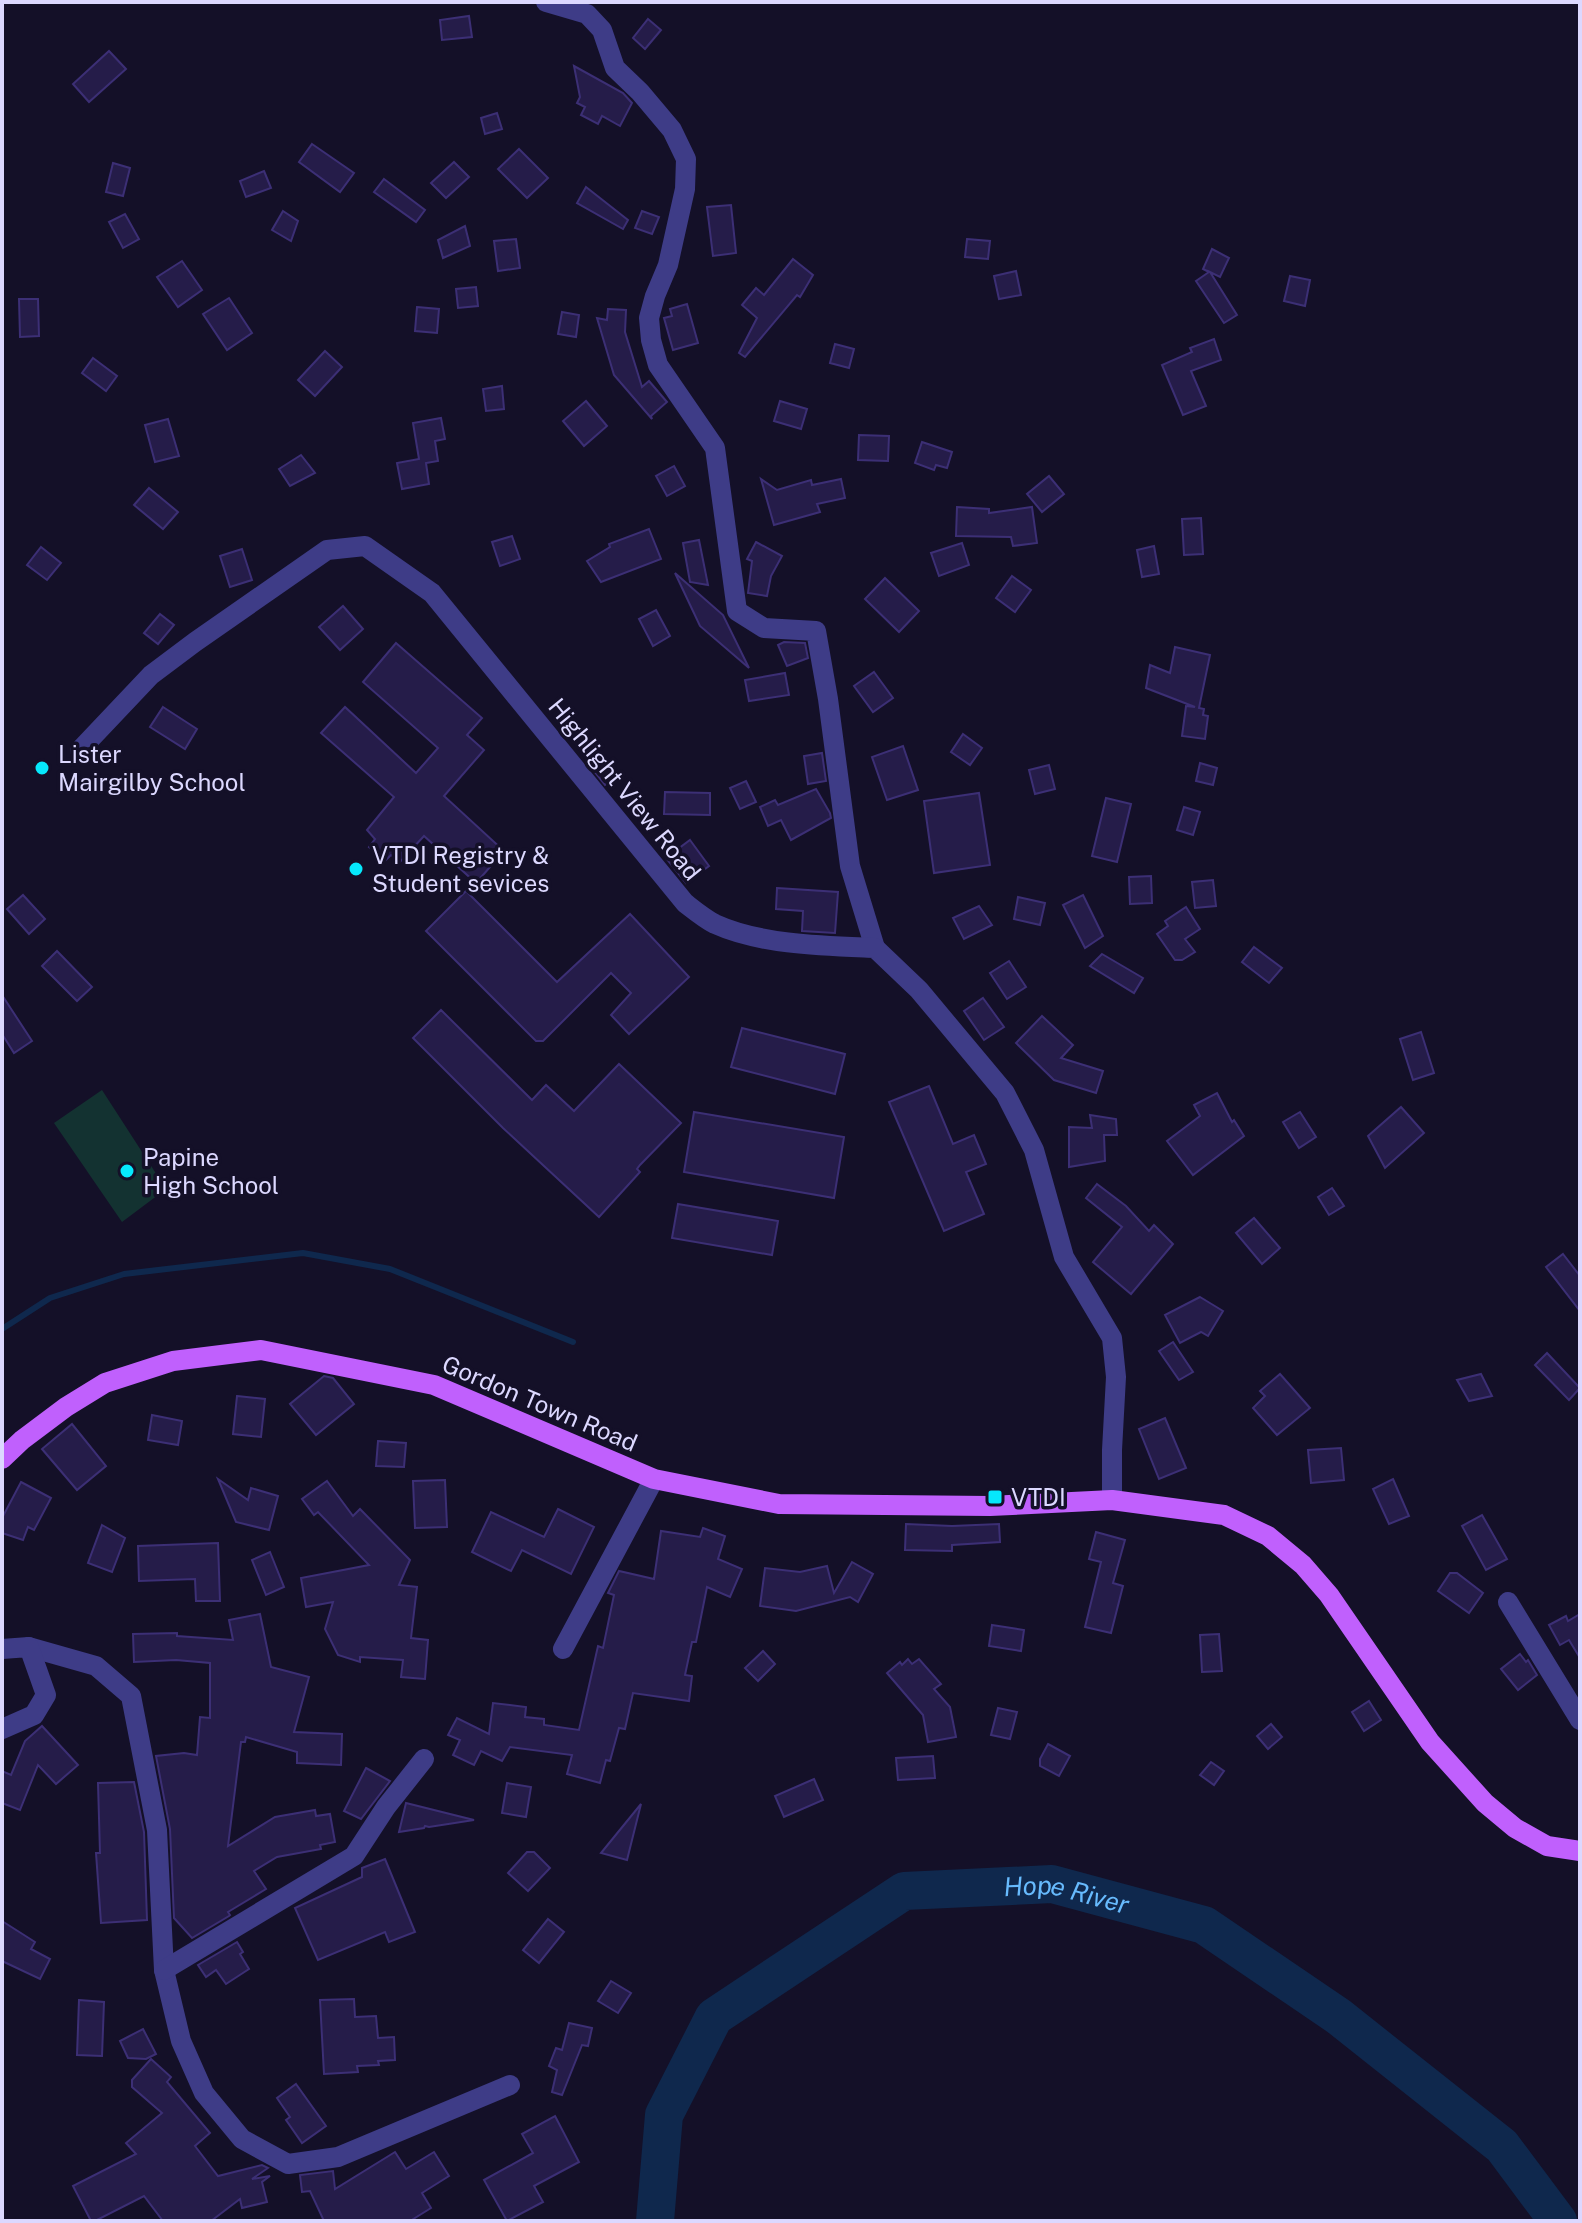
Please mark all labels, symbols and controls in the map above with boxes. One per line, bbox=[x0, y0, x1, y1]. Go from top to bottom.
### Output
street label: Highlight View Road bbox=[543, 692, 707, 886]
place label: Lister Mairgilby School bbox=[58, 740, 246, 796]
marker: Lister Mairgilby School bbox=[33, 759, 51, 777]
place label: VTDI Registry & Student sevices bbox=[372, 841, 549, 897]
marker: VTDI Registry & Student sevices bbox=[347, 860, 365, 878]
place label: Papine High School bbox=[143, 1143, 279, 1199]
marker: Papine High School bbox=[118, 1162, 136, 1180]
street label: Gordon Town Road bbox=[438, 1349, 642, 1457]
place label: VTDI bbox=[1011, 1483, 1066, 1511]
marker: VTDI bbox=[986, 1488, 1004, 1506]
water label: Hope River bbox=[1003, 1869, 1133, 1920]

